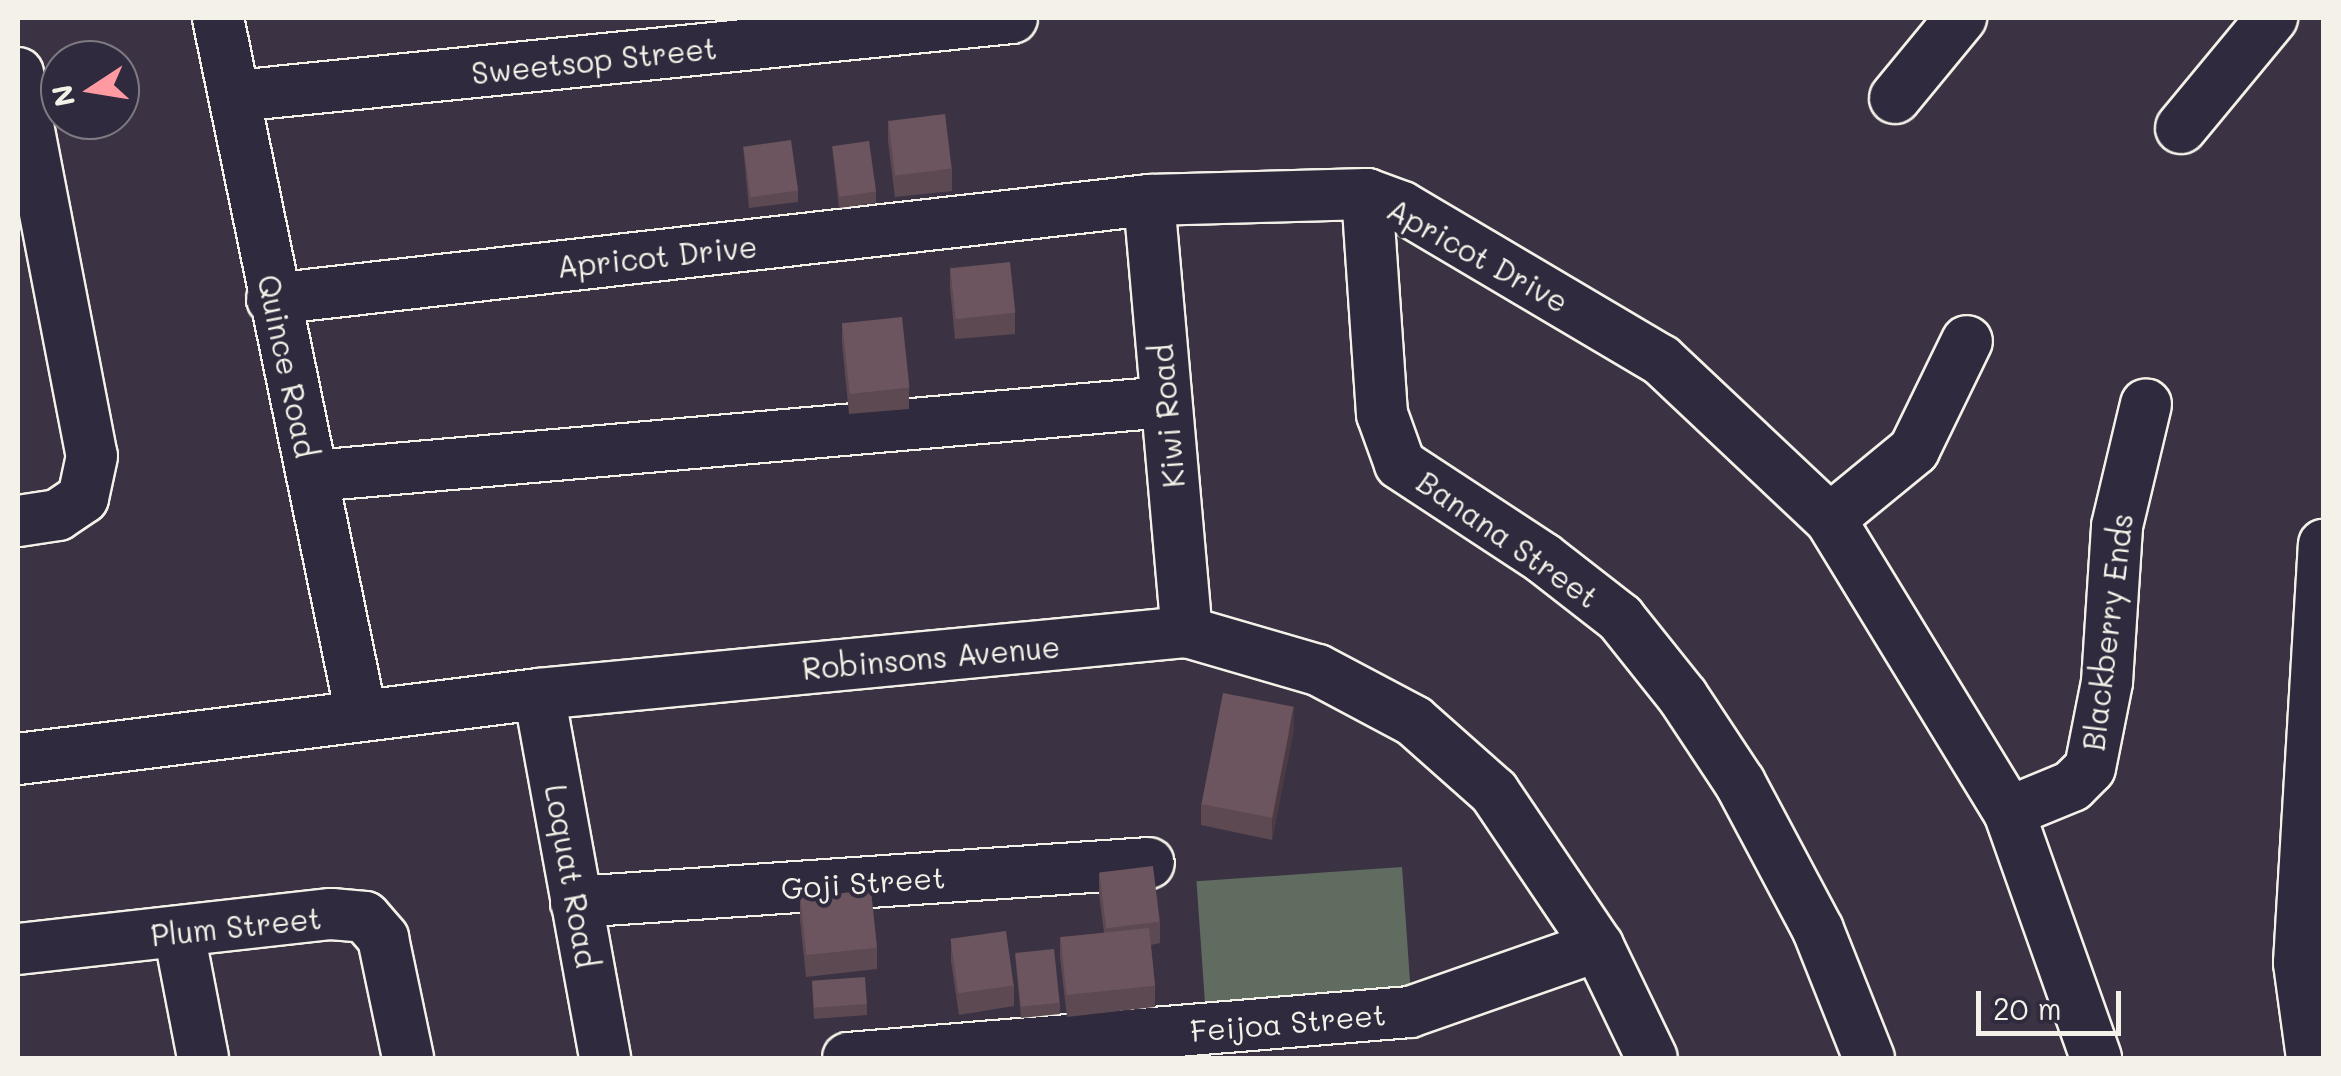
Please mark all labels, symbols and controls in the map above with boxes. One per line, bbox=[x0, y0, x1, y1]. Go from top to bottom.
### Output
street label: Sweetsop Street bbox=[470, 29, 718, 91]
north arrow bbox=[40, 40, 140, 140]
text: N bbox=[43, 82, 82, 110]
street label: Apricot Drive bbox=[1381, 191, 1575, 319]
street label: Apricot Drive bbox=[555, 228, 759, 284]
street label: Quince Road bbox=[251, 271, 325, 461]
street label: Kiwi Road bbox=[1143, 343, 1191, 489]
street label: Banana Street bbox=[1410, 463, 1606, 615]
street label: Blackberry Ends bbox=[2075, 511, 2139, 753]
street label: Robinsons Avenue bbox=[800, 628, 1062, 686]
street label: Loquat Road bbox=[538, 782, 606, 970]
street label: Goji Street bbox=[780, 858, 946, 906]
street label: Plum Street bbox=[149, 899, 323, 953]
scale bar bbox=[1981, 971, 2126, 1033]
text: 20 m bbox=[1993, 988, 2062, 1028]
street label: Feijoa Street bbox=[1189, 996, 1387, 1048]

